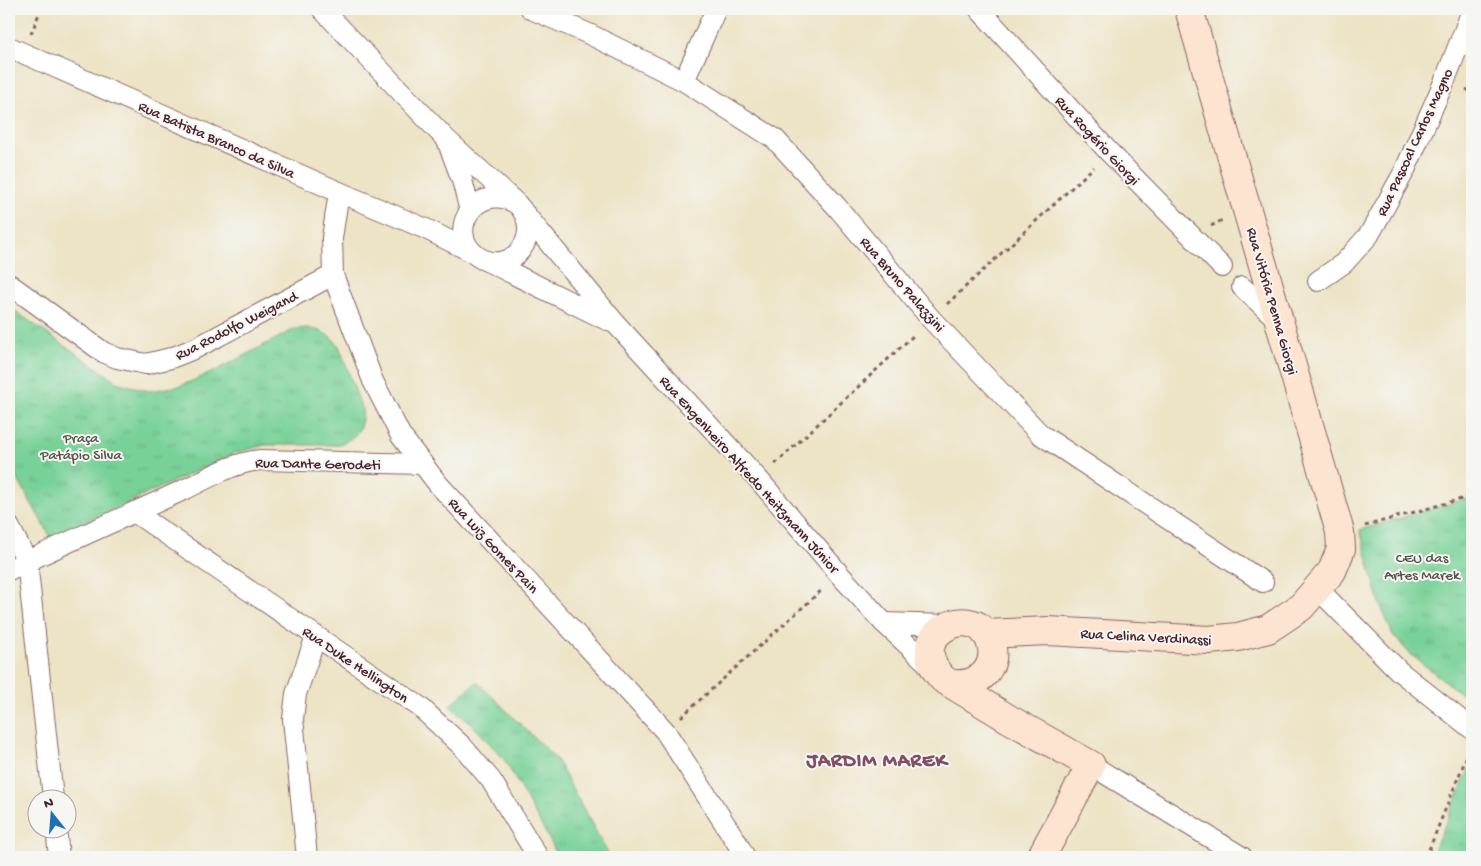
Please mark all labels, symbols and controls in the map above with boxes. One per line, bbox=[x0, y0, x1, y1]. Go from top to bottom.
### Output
street label: Rua Pascoal Carlos Magno bbox=[1374, 66, 1458, 220]
street label: Rua Rogério Giorgi bbox=[1050, 93, 1143, 190]
street label: Rua Batista Branco da Silva bbox=[135, 98, 298, 184]
street label: Rua Vitória Penna Giorgi bbox=[1241, 226, 1301, 377]
street label: Rua Bruno Palazzini bbox=[855, 234, 948, 337]
street label: Rua Rodolfo Weigand bbox=[173, 288, 302, 365]
street label: Rua Engenheiro Alfredo Heitzmann Júnior bbox=[655, 373, 843, 579]
park label: Praça Patápio Silva bbox=[39, 430, 122, 465]
street label: Rua Dante Gerodeti bbox=[255, 455, 381, 475]
street label: Rua Luiz Gomes Pain bbox=[444, 495, 542, 598]
park label: CEU das Artes Marek bbox=[1384, 550, 1461, 585]
street label: Rua Duke Hellington bbox=[298, 623, 411, 708]
street label: Rua Celina Verdinassi bbox=[1080, 626, 1212, 650]
district label: JARDIM MAREK bbox=[806, 751, 949, 774]
north arrow bbox=[28, 788, 78, 838]
text: N bbox=[42, 794, 56, 813]

